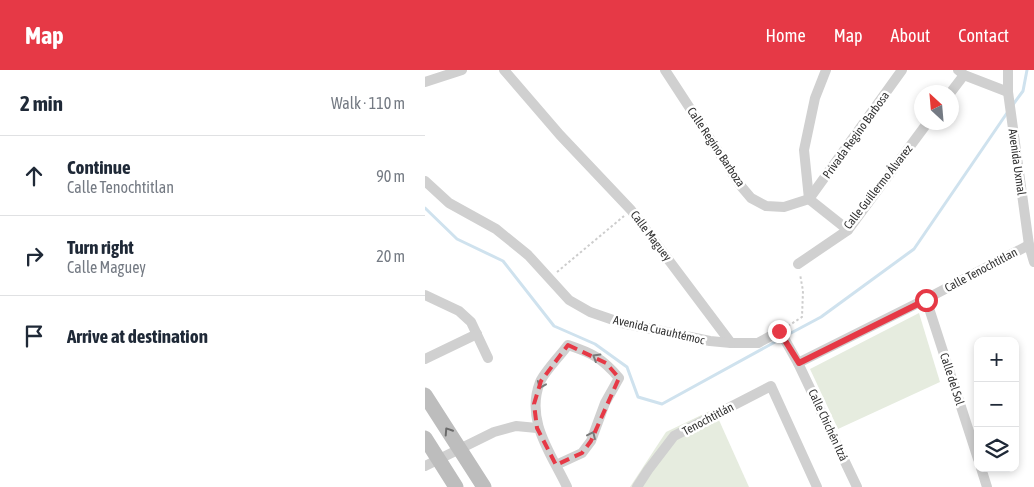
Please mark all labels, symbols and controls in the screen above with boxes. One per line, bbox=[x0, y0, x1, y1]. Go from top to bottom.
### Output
text: Map bbox=[25, 22, 64, 49]
text: Home bbox=[766, 25, 806, 46]
text: Map bbox=[834, 25, 863, 46]
text: About bbox=[891, 25, 930, 46]
text: Contact bbox=[958, 25, 1009, 46]
north arrow bbox=[914, 85, 959, 130]
street label: Privada Regino Barbosa bbox=[820, 89, 892, 181]
text: 2 min bbox=[20, 91, 63, 115]
text: Walk · 110 m bbox=[331, 94, 405, 112]
street label: Calle Regino Barboza bbox=[684, 105, 748, 189]
street label: Avenida Uxmal bbox=[1005, 128, 1029, 197]
street label: Calle Guillermo Álvarez bbox=[841, 142, 916, 232]
text: Continue bbox=[67, 156, 131, 178]
icon: ahead bbox=[20, 162, 48, 190]
text: 90 m bbox=[376, 167, 405, 185]
text: Calle Tenochtitlan bbox=[67, 178, 174, 196]
street label: Calle Maguey bbox=[628, 208, 674, 264]
text: Turn right bbox=[67, 236, 134, 258]
icon: right bbox=[20, 242, 48, 270]
street label: Calle Tenochtitlan bbox=[942, 245, 1020, 295]
text: 20 m bbox=[376, 247, 405, 265]
text: Calle Maguey bbox=[67, 258, 146, 276]
route start bbox=[915, 289, 938, 312]
street label: Avenida Cuauhtémoc bbox=[612, 313, 707, 347]
route end bbox=[768, 320, 791, 343]
icon: arrive bbox=[20, 322, 48, 350]
text: Arrive at destination bbox=[67, 325, 208, 347]
map controls bbox=[974, 337, 1019, 472]
button: + bbox=[974, 337, 1019, 382]
street label: Calle del Sol bbox=[937, 351, 967, 408]
one-way arrow bbox=[593, 353, 602, 363]
one-way arrow bbox=[536, 380, 547, 389]
button: − bbox=[974, 382, 1019, 427]
street label: Calle Chichén Itzá bbox=[805, 387, 851, 463]
street label: Tenochtitlán bbox=[680, 400, 736, 438]
one-way arrow bbox=[445, 427, 455, 436]
button: layers bbox=[974, 427, 1019, 472]
one-way arrow bbox=[586, 431, 597, 440]

